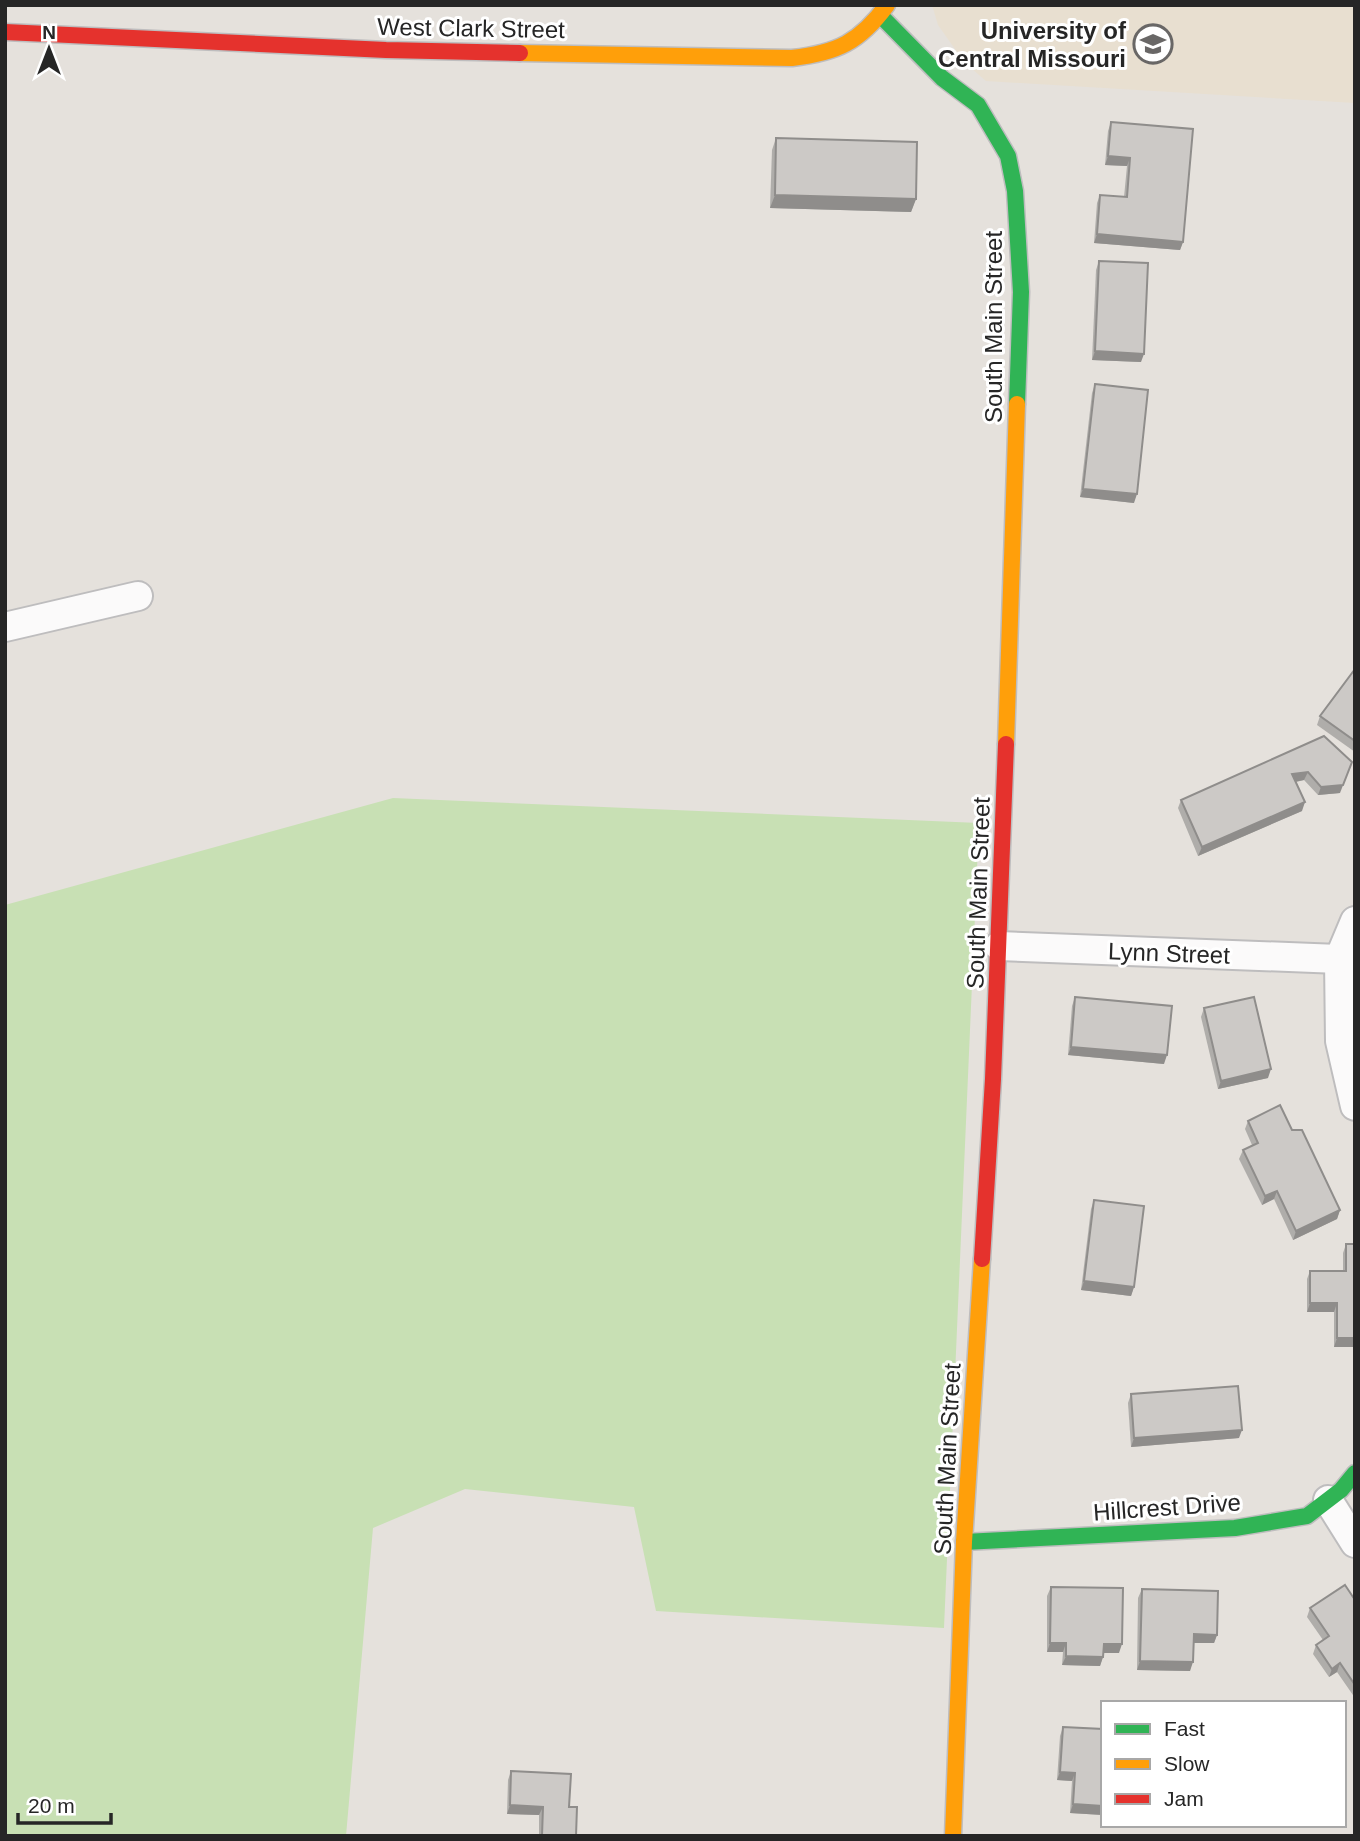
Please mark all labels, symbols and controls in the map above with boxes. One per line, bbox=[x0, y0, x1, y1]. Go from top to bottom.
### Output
street label: West Clark Street bbox=[377, 13, 565, 43]
north arrow bbox=[14, 14, 84, 84]
place label: University of Central Missouri bbox=[938, 17, 1127, 72]
text: N bbox=[42, 22, 56, 43]
school or university icon: University of Central Missouri bbox=[1132, 23, 1174, 65]
street label: South Main Street bbox=[980, 231, 1007, 423]
street label: South Main Street bbox=[961, 796, 995, 989]
street label: Lynn Street bbox=[1108, 937, 1231, 969]
street label: South Main Street bbox=[928, 1362, 966, 1556]
street label: Hillcrest Drive bbox=[1092, 1488, 1242, 1526]
legend bbox=[1101, 1701, 1346, 1827]
text: Fast bbox=[1164, 1717, 1205, 1740]
text: Slow bbox=[1164, 1752, 1210, 1775]
scale bar bbox=[18, 1782, 110, 1826]
text: Jam bbox=[1164, 1787, 1204, 1810]
text: 20 m bbox=[28, 1794, 75, 1817]

